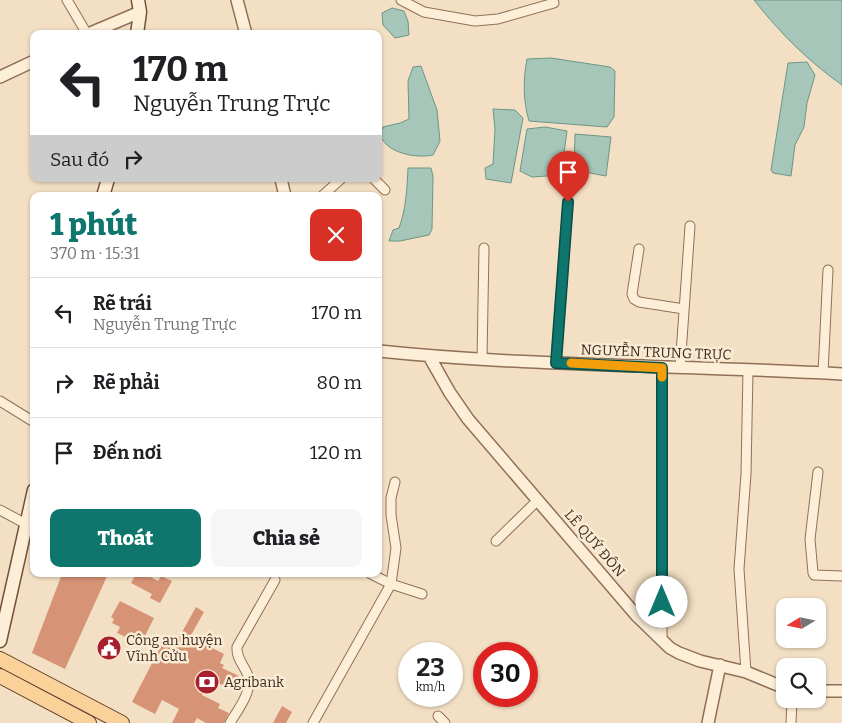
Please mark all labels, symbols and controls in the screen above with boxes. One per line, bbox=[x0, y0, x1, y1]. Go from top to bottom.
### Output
text: 170 m bbox=[133, 48, 228, 90]
icon: left bbox=[50, 50, 115, 115]
text: Nguyễn Trung Trực bbox=[133, 90, 331, 117]
icon: right bbox=[119, 145, 147, 173]
text: Sau đó bbox=[50, 148, 109, 171]
pin bbox=[547, 151, 589, 202]
icon: arrive bbox=[554, 158, 582, 186]
text: 1 phút bbox=[50, 207, 137, 243]
button: close bbox=[310, 209, 362, 261]
text: 370 m · 15:31 bbox=[50, 244, 139, 263]
text: Rẽ trái bbox=[93, 292, 152, 315]
icon: left bbox=[50, 299, 78, 327]
text: 170 m bbox=[311, 301, 362, 324]
text: Nguyễn Trung Trực bbox=[93, 315, 237, 334]
street label: NGUYỄN TRUNG TRỰC bbox=[580, 339, 732, 364]
icon: right bbox=[50, 369, 78, 397]
text: Rẽ phải bbox=[93, 371, 159, 394]
text: 80 m bbox=[316, 371, 362, 394]
icon: arrive bbox=[50, 439, 78, 467]
text: Đến nơi bbox=[93, 441, 162, 464]
text: 120 m bbox=[310, 441, 362, 464]
street label: LÊ QUÝ ĐÔN bbox=[561, 506, 629, 580]
button: Thoát bbox=[50, 509, 201, 567]
button: Chia sẻ bbox=[211, 509, 362, 567]
position arrow bbox=[635, 575, 687, 627]
north arrow bbox=[776, 598, 826, 648]
map controls bbox=[776, 598, 826, 708]
place label: Công an huyện Vĩnh Cửu bbox=[126, 632, 222, 665]
public building icon: Công an huyện Vĩnh Cửu bbox=[96, 635, 122, 661]
speed limit sign: 30 bbox=[473, 642, 538, 707]
text: 23 bbox=[416, 653, 445, 683]
button: search bbox=[776, 658, 826, 708]
bank icon: Agribank bbox=[194, 669, 220, 695]
place label: Agribank bbox=[224, 674, 284, 691]
text: km/h bbox=[416, 680, 445, 694]

